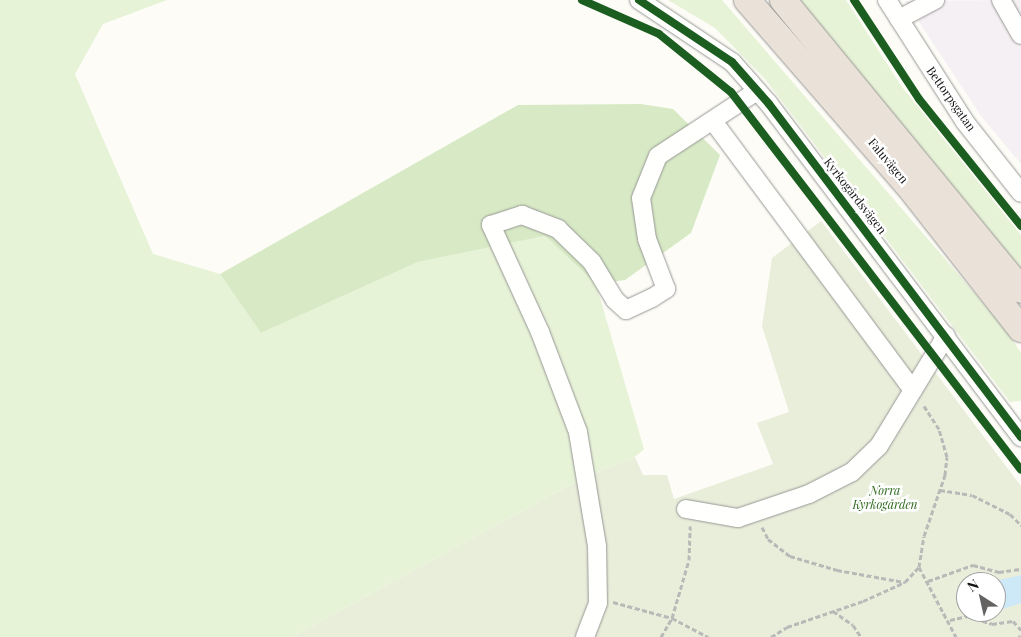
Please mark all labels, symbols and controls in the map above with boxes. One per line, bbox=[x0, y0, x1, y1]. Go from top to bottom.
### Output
street label: Bettorpsgatan bbox=[923, 64, 979, 134]
street label: Faluvägen bbox=[865, 136, 911, 186]
street label: Kyrkogårdsvägen bbox=[821, 155, 889, 237]
park label: Norra Kyrkogården bbox=[852, 484, 918, 512]
north arrow bbox=[956, 572, 1006, 622]
text: N bbox=[963, 574, 982, 596]

